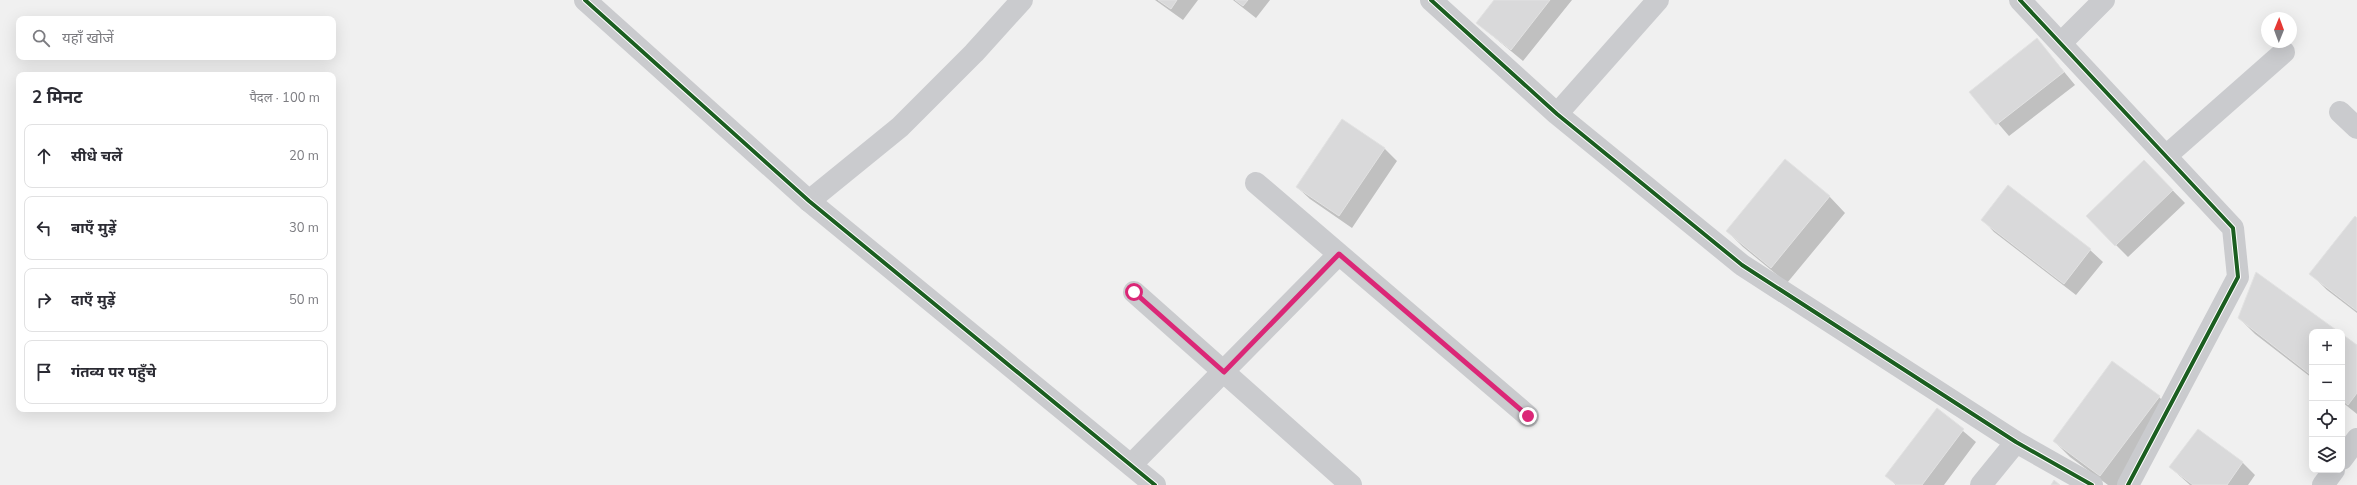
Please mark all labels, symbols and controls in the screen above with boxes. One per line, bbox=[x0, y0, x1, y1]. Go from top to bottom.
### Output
north arrow bbox=[2261, 12, 2297, 48]
search box bbox=[16, 16, 336, 60]
icon: search bbox=[30, 27, 52, 49]
text: यहाँ खोजें bbox=[62, 28, 114, 48]
text: 2 मिनट bbox=[32, 86, 82, 109]
text: पैदल · 100 m bbox=[249, 89, 320, 107]
icon: ahead bbox=[33, 145, 55, 167]
text: सीधे चलें bbox=[71, 146, 122, 166]
text: 20 m bbox=[289, 147, 319, 165]
icon: left bbox=[33, 217, 55, 239]
text: बाएँ मुड़ें bbox=[71, 218, 116, 238]
text: 30 m bbox=[289, 219, 319, 237]
route start bbox=[1125, 283, 1143, 301]
icon: right bbox=[33, 289, 55, 311]
text: दाएँ मुड़ें bbox=[71, 290, 115, 310]
text: 50 m bbox=[289, 291, 319, 309]
map controls bbox=[2309, 329, 2345, 473]
button: + bbox=[2309, 329, 2345, 365]
icon: arrive bbox=[33, 361, 55, 383]
text: गंतव्य पर पहुँचे bbox=[71, 362, 156, 382]
button: − bbox=[2309, 365, 2345, 401]
button: locate bbox=[2309, 401, 2345, 437]
route end bbox=[1519, 407, 1537, 425]
button: layers bbox=[2309, 437, 2345, 473]

